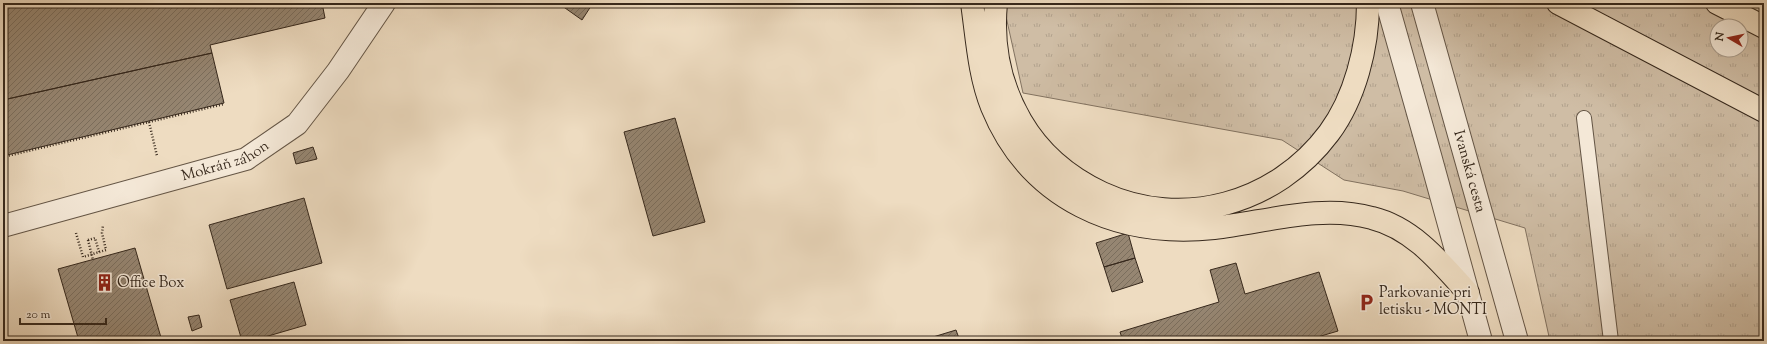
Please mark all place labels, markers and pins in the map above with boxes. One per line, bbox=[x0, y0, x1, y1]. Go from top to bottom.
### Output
building icon: Office Box bbox=[94, 273, 114, 293]
place label: Office Box bbox=[117, 273, 185, 294]
place label: Parkovanie pri letisku - MONTI bbox=[1379, 283, 1487, 321]
parking icon: Parkovanie pri letisku - MONTI bbox=[1356, 292, 1376, 312]

